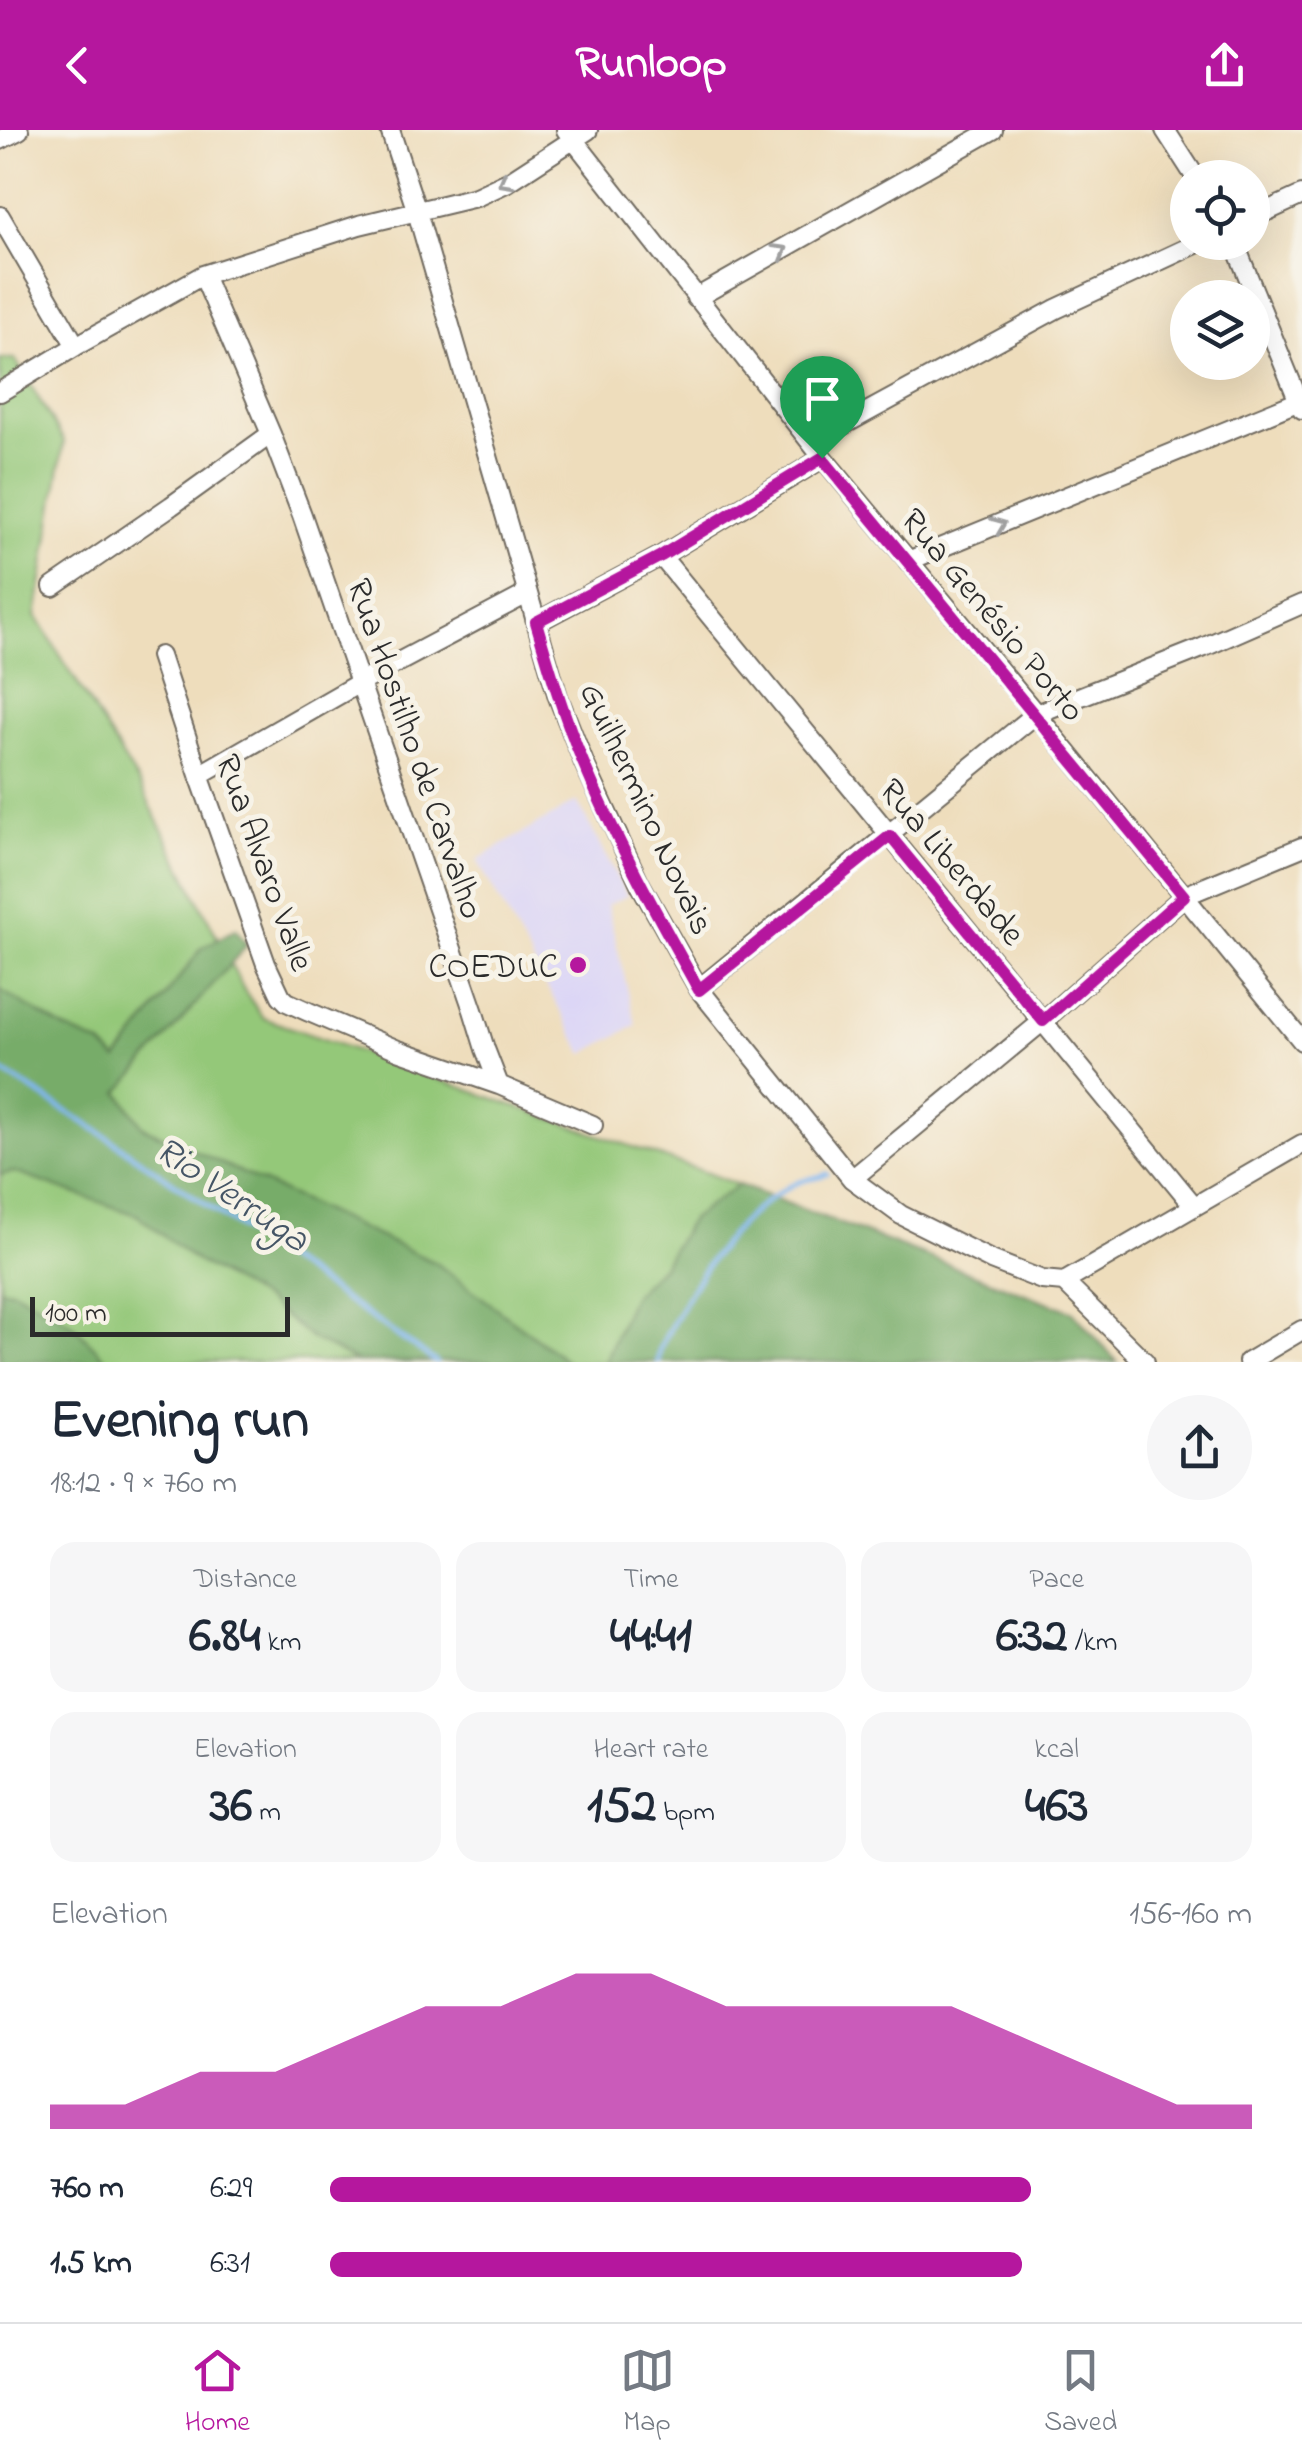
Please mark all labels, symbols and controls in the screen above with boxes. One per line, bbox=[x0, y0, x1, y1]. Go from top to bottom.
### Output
text: Runloop bbox=[575, 32, 727, 98]
icon: back bbox=[50, 38, 105, 93]
icon: share bbox=[1197, 38, 1252, 93]
map controls bbox=[1170, 160, 1270, 380]
button: locate bbox=[1170, 160, 1270, 260]
one-way arrow bbox=[498, 170, 516, 190]
one-way arrow bbox=[771, 244, 789, 263]
button: layers bbox=[1170, 280, 1270, 380]
pin bbox=[780, 356, 865, 459]
icon: arrive bbox=[795, 371, 850, 426]
street label: Rua Genésio Porto bbox=[886, 498, 1096, 734]
one-way arrow bbox=[989, 516, 1006, 536]
street label: Rua Hostilho de Carvalho bbox=[331, 572, 496, 926]
street label: Guilhermino Novais bbox=[564, 675, 726, 944]
street label: Rua Alvaro Valle bbox=[200, 748, 326, 979]
street label: Rua Liberdade bbox=[865, 768, 1036, 958]
place label: COEDUC bbox=[429, 943, 558, 994]
marker: COEDUC bbox=[567, 954, 589, 976]
water label: Rio Verruga bbox=[143, 1124, 319, 1269]
scale bar bbox=[30, 1292, 290, 1336]
text: 100 m bbox=[45, 1294, 107, 1335]
text: Evening run bbox=[50, 1383, 309, 1463]
button: share bbox=[1147, 1395, 1252, 1500]
text: 18:12 · 9 × 760 m bbox=[50, 1461, 237, 1508]
text: Distance bbox=[194, 1560, 297, 1601]
text: Time bbox=[623, 1560, 679, 1601]
text: Pace bbox=[1029, 1560, 1084, 1601]
text: 6.84 bbox=[189, 1601, 261, 1674]
text: 44:41 bbox=[610, 1601, 692, 1674]
text: 6:32 bbox=[996, 1601, 1068, 1674]
text: km bbox=[261, 1623, 302, 1664]
text: /km bbox=[1068, 1623, 1117, 1664]
text: Elevation bbox=[194, 1730, 297, 1771]
text: Heart rate bbox=[594, 1730, 708, 1771]
text: kcal bbox=[1034, 1730, 1079, 1771]
text: 36 bbox=[210, 1771, 252, 1844]
text: 152 bbox=[587, 1771, 656, 1844]
text: 463 bbox=[1025, 1771, 1088, 1844]
text: m bbox=[252, 1793, 281, 1834]
text: bpm bbox=[656, 1793, 715, 1834]
text: Elevation bbox=[50, 1892, 168, 1939]
text: 156–160 m bbox=[1129, 1892, 1252, 1939]
text: 760 m bbox=[50, 2166, 124, 2213]
text: 6:29 bbox=[210, 2166, 252, 2213]
text: 1.5 km bbox=[50, 2241, 132, 2288]
text: 6:31 bbox=[210, 2241, 250, 2288]
tab: Home bbox=[185, 2343, 250, 2444]
tab: Map bbox=[620, 2343, 675, 2444]
tab: Saved bbox=[1044, 2343, 1117, 2444]

